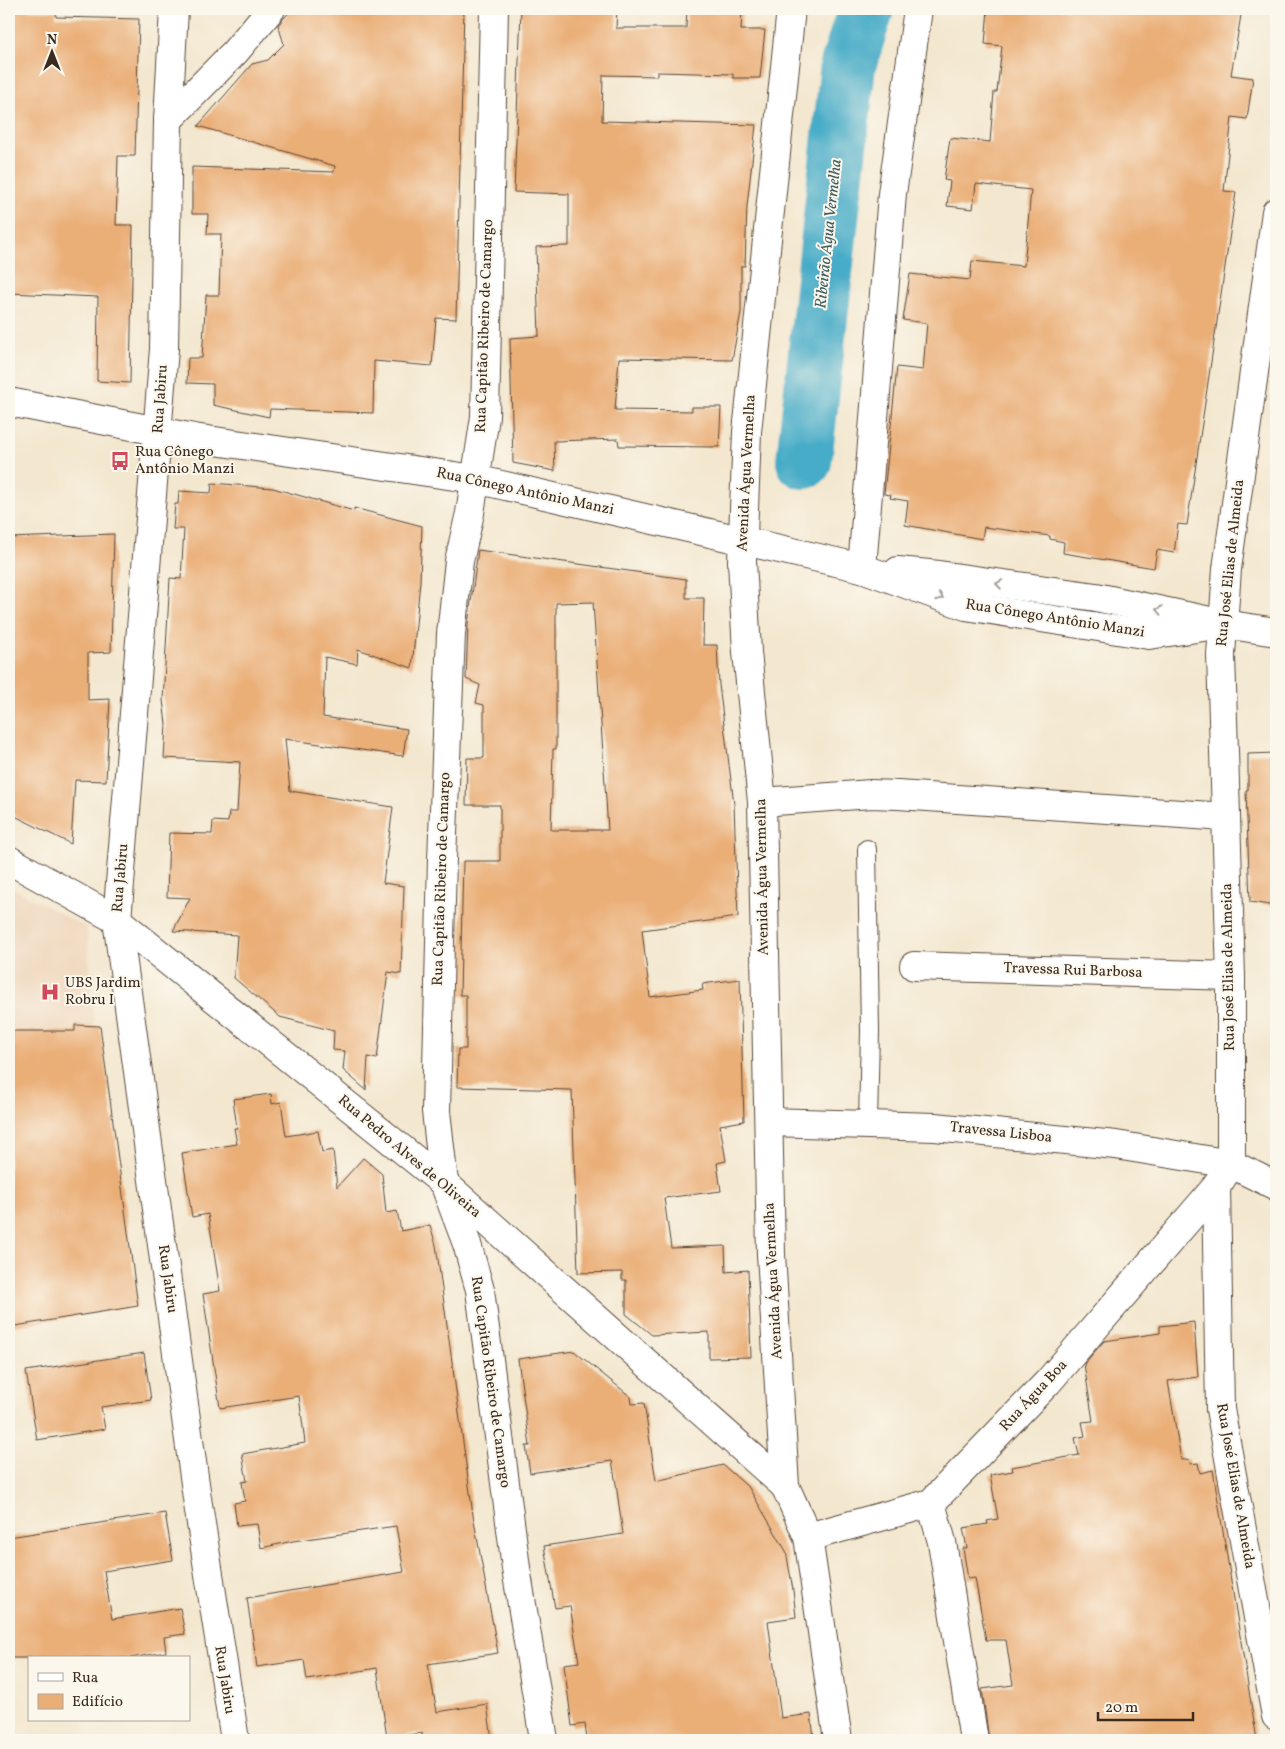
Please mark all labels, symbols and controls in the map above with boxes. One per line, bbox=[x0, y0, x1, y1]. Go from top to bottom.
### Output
north arrow bbox=[28, 28, 78, 78]
text: N bbox=[47, 31, 57, 50]
water label: Ribeirão Água Vermelha bbox=[810, 158, 848, 310]
street label: Rua Capitão Ribeiro de Camargo bbox=[471, 219, 499, 433]
street label: Rua Jabiru bbox=[148, 364, 174, 434]
street label: Avenida Água Vermelha bbox=[732, 394, 762, 552]
place label: Rua Cônego Antônio Manzi bbox=[135, 442, 234, 480]
bus stop icon: Rua Cônego Antônio Manzi bbox=[109, 450, 131, 472]
street label: Rua Cônego Antônio Manzi bbox=[434, 463, 616, 521]
street label: Rua José Elias de Almeida bbox=[1212, 478, 1250, 648]
one-way arrow bbox=[994, 579, 1002, 590]
one-way arrow bbox=[936, 591, 944, 601]
street label: Rua Cônego Antônio Manzi bbox=[964, 594, 1146, 644]
one-way arrow bbox=[1154, 606, 1163, 616]
street label: Rua Capitão Ribeiro de Camargo bbox=[428, 772, 456, 986]
street label: Avenida Água Vermelha bbox=[751, 798, 775, 956]
street label: Rua Jabiru bbox=[108, 843, 134, 913]
street label: Rua José Elias de Almeida bbox=[1217, 883, 1241, 1051]
street label: Travessa Rui Barbosa bbox=[1003, 958, 1143, 984]
place label: UBS Jardim Robru I bbox=[65, 973, 141, 1011]
hospital icon: UBS Jardim Robru I bbox=[39, 981, 61, 1003]
street label: Rua Pedro Alves de Oliveira bbox=[333, 1091, 485, 1223]
street label: Travessa Lisboa bbox=[949, 1117, 1053, 1149]
street label: Avenida Água Vermelha bbox=[759, 1202, 789, 1360]
street label: Rua Jabiru bbox=[152, 1243, 182, 1315]
street label: Rua Capitão Ribeiro de Camargo bbox=[465, 1275, 515, 1489]
street label: Rua Água Boa bbox=[995, 1356, 1073, 1436]
street label: Rua José Elias de Almeida bbox=[1210, 1401, 1260, 1571]
street label: Rua Jabiru bbox=[208, 1644, 240, 1716]
legend bbox=[28, 1656, 190, 1722]
text: Rua bbox=[72, 1668, 98, 1689]
scale bar bbox=[1098, 1689, 1192, 1721]
text: Edifício bbox=[72, 1692, 123, 1713]
text: 20 m bbox=[1105, 1698, 1138, 1719]

